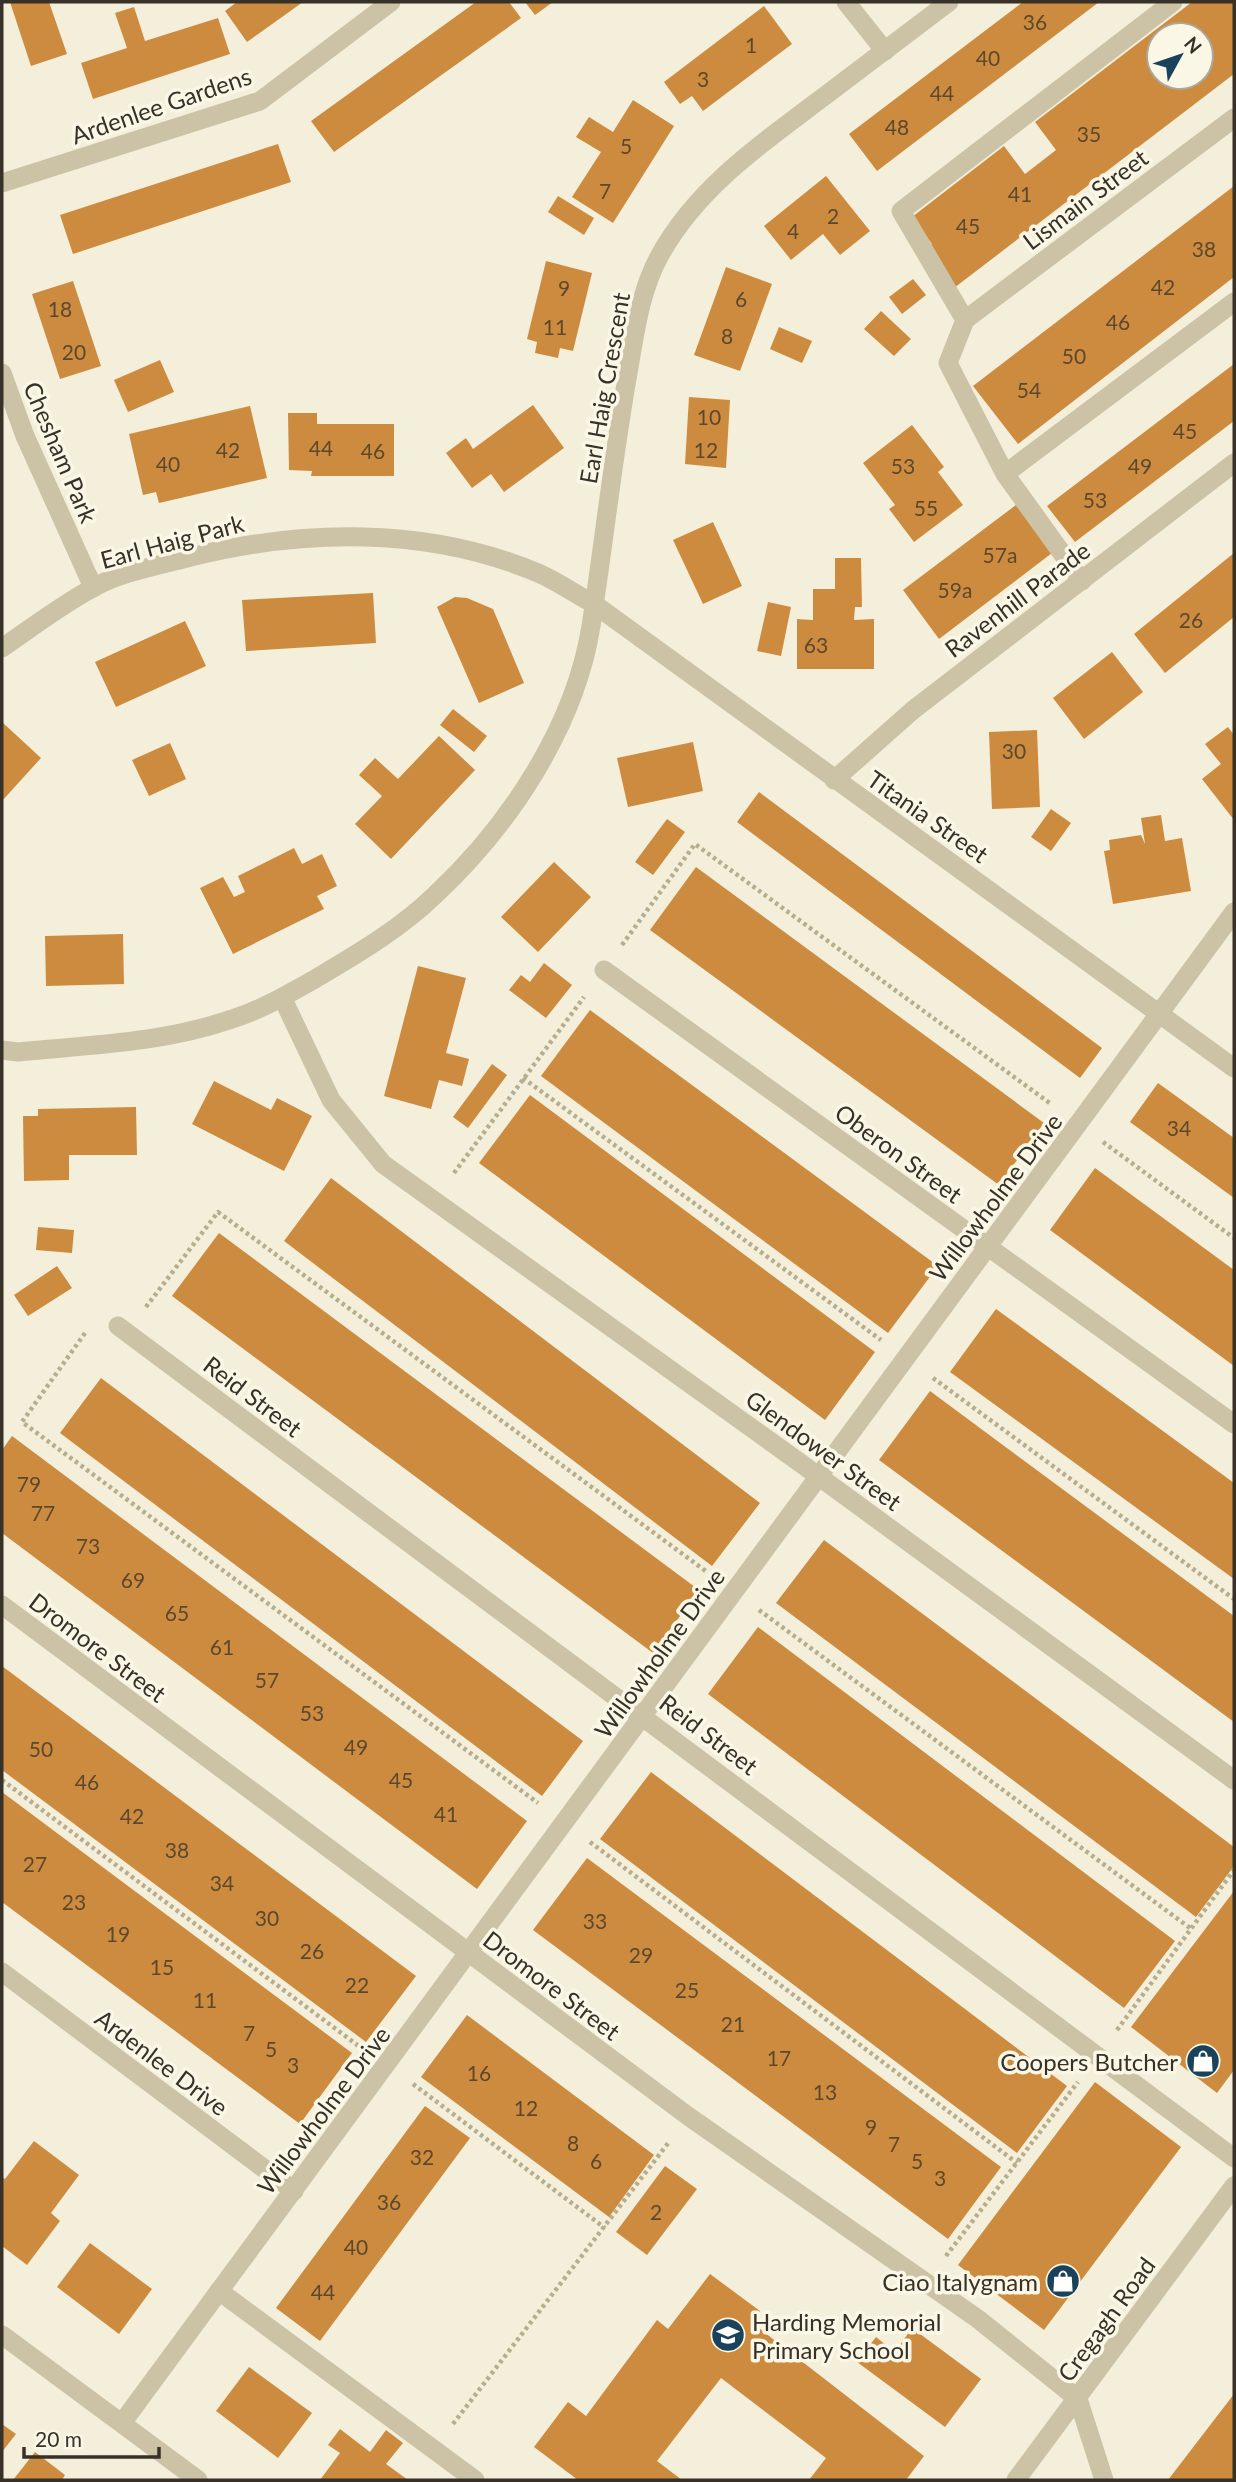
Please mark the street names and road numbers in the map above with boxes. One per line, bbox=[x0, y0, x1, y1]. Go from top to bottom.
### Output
street label: Ardenlee Gardens bbox=[67, 61, 255, 149]
street label: Lismain Street bbox=[1017, 142, 1153, 255]
street label: Earl Haig Crescent bbox=[573, 290, 635, 486]
street label: Chesham Park bbox=[18, 377, 104, 528]
street label: Earl Haig Park bbox=[97, 508, 248, 574]
street label: Ravenhill Parade bbox=[939, 535, 1095, 663]
street label: Titania Street bbox=[862, 764, 994, 868]
street label: Oberon Street bbox=[830, 1097, 968, 1209]
street label: Willowholme Drive bbox=[922, 1107, 1068, 1287]
street label: Reid Street bbox=[198, 1350, 308, 1443]
street label: Glendower Street bbox=[741, 1384, 908, 1516]
street label: Willowholme Drive bbox=[588, 1563, 730, 1743]
street label: Dromore Street bbox=[24, 1586, 172, 1708]
street label: Reid Street bbox=[654, 1688, 764, 1781]
street label: Dromore Street bbox=[478, 1924, 626, 2046]
street label: Ardenlee Drive bbox=[90, 2003, 234, 2121]
street label: Willowholme Drive bbox=[250, 2020, 396, 2200]
street label: Cregagh Road bbox=[1051, 2251, 1161, 2387]

